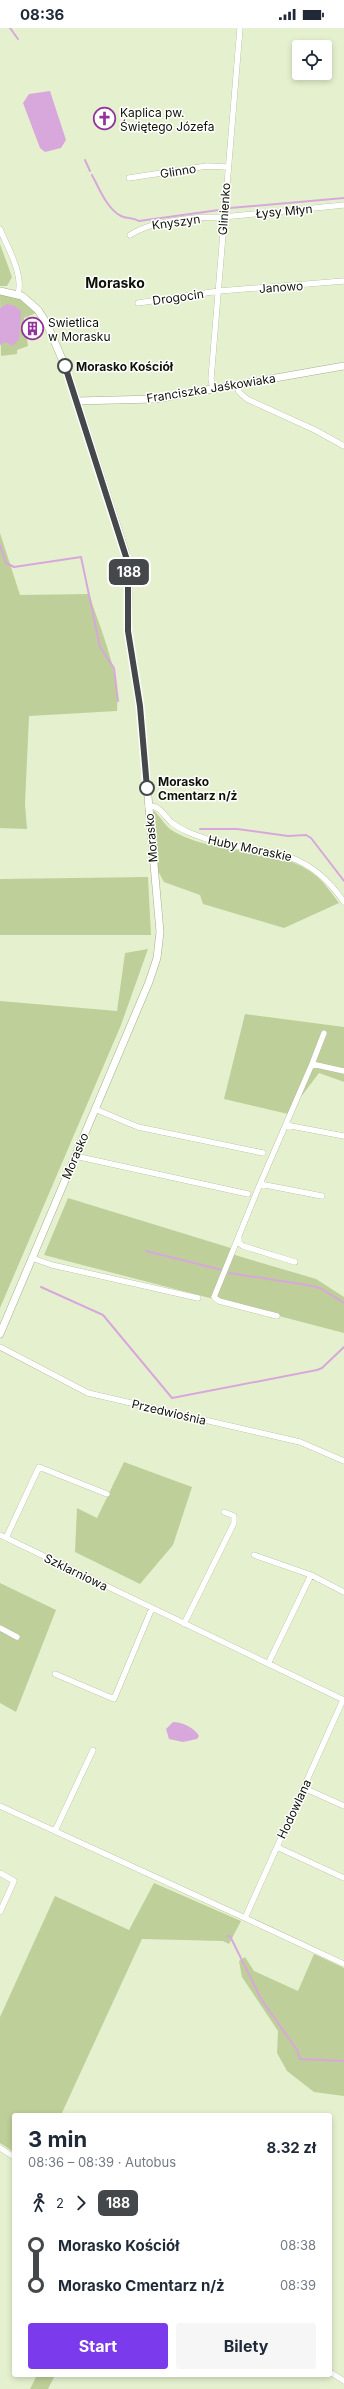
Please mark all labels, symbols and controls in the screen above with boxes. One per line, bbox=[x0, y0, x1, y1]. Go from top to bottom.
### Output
text: 08:36 bbox=[20, 5, 64, 24]
map controls bbox=[292, 40, 332, 80]
button: locate bbox=[292, 40, 332, 80]
place label: Kaplica pw. Świętego Józefa bbox=[120, 105, 214, 134]
church icon: Kaplica pw. Świętego Józefa bbox=[91, 106, 117, 132]
street label: Glinno bbox=[159, 161, 197, 181]
street label: Glinienko bbox=[215, 182, 233, 236]
street label: Łysy Młyn bbox=[255, 201, 313, 221]
street label: Knyszyn bbox=[151, 211, 201, 233]
district label: Morasko bbox=[85, 274, 145, 291]
street label: Janowo bbox=[258, 278, 304, 296]
street label: Drogocin bbox=[151, 286, 205, 308]
place label: Swietlica w Morasku bbox=[48, 315, 111, 344]
building icon: Swietlica w Morasku bbox=[20, 316, 46, 342]
marker: Morasko Kościół bbox=[57, 358, 73, 374]
place label: Morasko Kościół bbox=[76, 359, 174, 374]
street label: Franciszka Jaśkowiaka bbox=[145, 370, 277, 406]
line badge: 188 bbox=[106, 559, 152, 585]
text: 188 bbox=[117, 563, 141, 580]
place label: Morasko Cmentarz n/ż bbox=[158, 774, 238, 803]
marker: Morasko Cmentarz n/ż bbox=[139, 780, 155, 796]
street label: Morasko bbox=[141, 813, 161, 863]
street label: Huby Moraskie bbox=[207, 832, 293, 864]
street label: Morasko bbox=[58, 1130, 92, 1182]
street label: Przedwiośnia bbox=[130, 1396, 208, 1428]
street label: Szklarniowa bbox=[42, 1550, 110, 1594]
street label: Hodowlana bbox=[274, 1777, 314, 1841]
text: 3 min bbox=[28, 2126, 87, 2152]
text: 8.32 zł bbox=[267, 2138, 316, 2157]
text: 08:36 – 08:39 · Autobus bbox=[28, 2154, 176, 2170]
icon: walk bbox=[28, 2192, 50, 2214]
icon: forward bbox=[70, 2192, 92, 2214]
text: 188 bbox=[106, 2194, 130, 2211]
text: 2 bbox=[56, 2195, 64, 2211]
text: Morasko Kościół bbox=[58, 2236, 179, 2255]
text: 08:38 bbox=[280, 2237, 316, 2253]
text: Morasko Cmentarz n/ż bbox=[58, 2276, 225, 2295]
text: 08:39 bbox=[280, 2277, 316, 2293]
button: Start bbox=[28, 2323, 168, 2369]
button: Bilety bbox=[176, 2323, 316, 2369]

